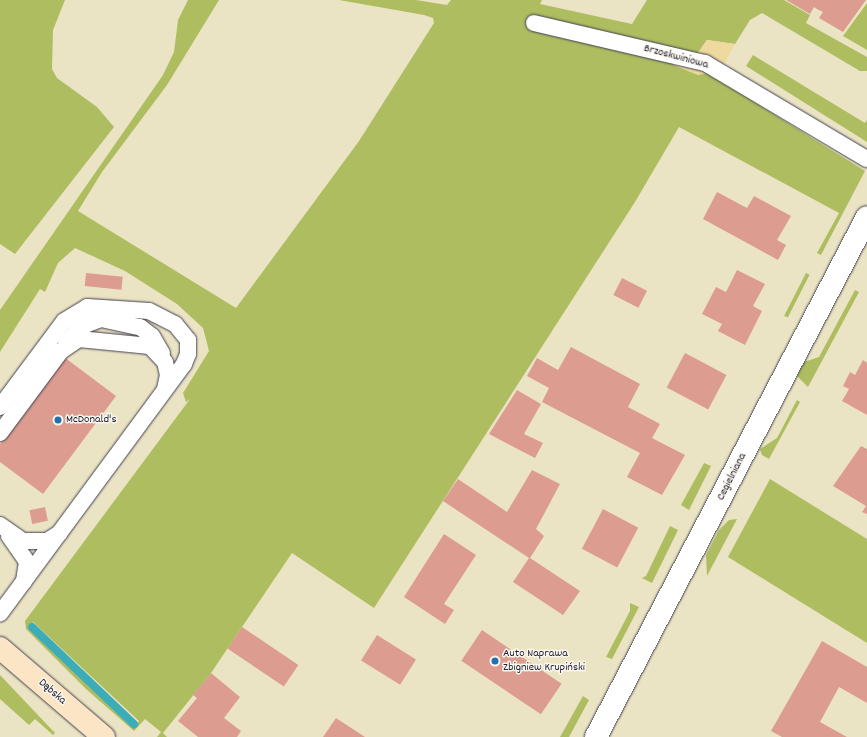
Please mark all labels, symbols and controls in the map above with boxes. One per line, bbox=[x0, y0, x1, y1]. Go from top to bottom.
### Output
street label: Brzoskwiniowa bbox=[642, 41, 710, 73]
place label: McDonald's bbox=[66, 413, 116, 427]
marker: McDonald's bbox=[53, 415, 63, 425]
street label: Cegielniana bbox=[714, 451, 750, 503]
place label: Auto Naprawa Zbigniew Krupiński bbox=[503, 647, 585, 675]
marker: Auto Naprawa Zbigniew Krupiński bbox=[490, 656, 500, 666]
street label: Dąbska bbox=[35, 676, 69, 708]

